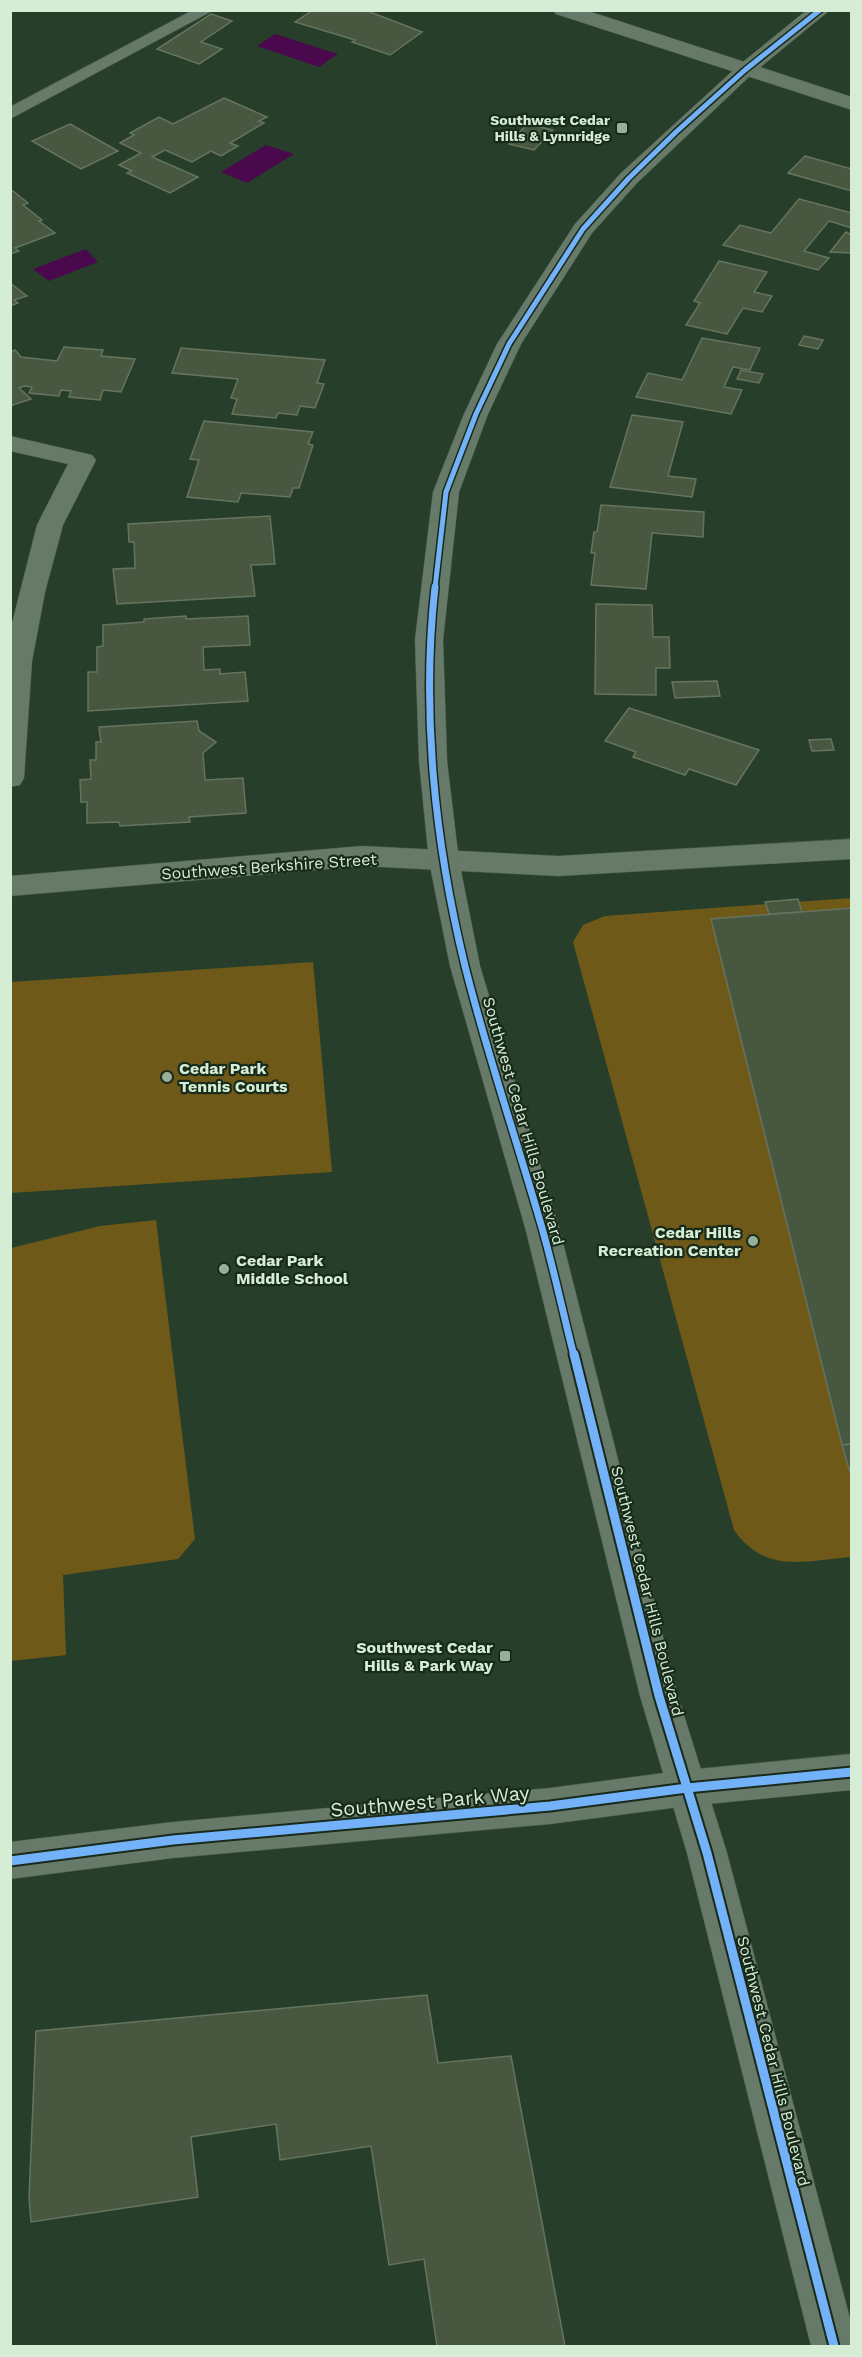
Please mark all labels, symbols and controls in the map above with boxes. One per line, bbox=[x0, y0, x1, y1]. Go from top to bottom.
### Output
place label: Southwest Cedar Hills & Lynnridge bbox=[490, 112, 610, 144]
marker: Southwest Cedar Hills & Lynnridge bbox=[615, 121, 629, 135]
street label: Southwest Berkshire Street bbox=[161, 849, 378, 884]
street label: Southwest Cedar Hills Boulevard bbox=[479, 995, 568, 1247]
place label: Cedar Park Tennis Courts bbox=[179, 1059, 288, 1096]
marker: Cedar Park Tennis Courts bbox=[160, 1070, 174, 1084]
place label: Cedar Hills Recreation Center bbox=[598, 1223, 741, 1260]
marker: Cedar Hills Recreation Center bbox=[746, 1234, 760, 1248]
place label: Cedar Park Middle School bbox=[236, 1251, 349, 1288]
marker: Cedar Park Middle School bbox=[217, 1262, 231, 1276]
street label: Southwest Cedar Hills Boulevard bbox=[607, 1464, 688, 1718]
place label: Southwest Cedar Hills & Park Way bbox=[356, 1638, 494, 1675]
marker: Southwest Cedar Hills & Park Way bbox=[498, 1649, 512, 1663]
street label: Southwest Park Way bbox=[329, 1780, 531, 1822]
street label: Southwest Cedar Hills Boulevard bbox=[733, 1934, 814, 2188]

